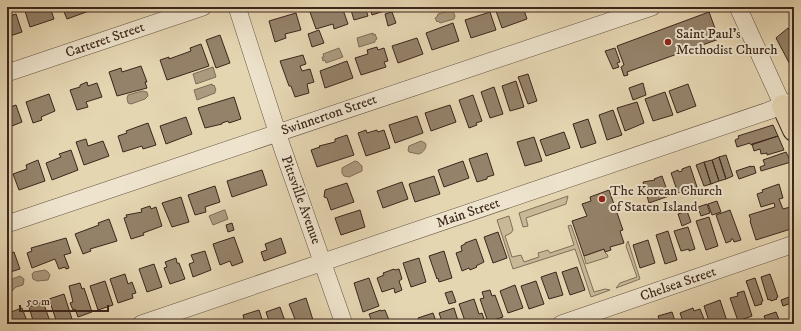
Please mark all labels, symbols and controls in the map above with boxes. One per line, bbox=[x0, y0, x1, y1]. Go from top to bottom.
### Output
street label: Carteret Street bbox=[63, 18, 147, 62]
place label: Saint Paul's Methodist Church bbox=[676, 25, 778, 59]
marker: Saint Paul's Methodist Church bbox=[663, 37, 673, 47]
street label: Swinnerton Street bbox=[279, 90, 380, 140]
street label: Pittsville Avenue bbox=[277, 153, 325, 247]
place label: The Korean Church of Staten Island bbox=[610, 182, 723, 216]
street label: Main Street bbox=[434, 194, 503, 232]
marker: The Korean Church of Staten Island bbox=[597, 194, 607, 204]
street label: Chelsea Street bbox=[638, 262, 719, 305]
scale bar bbox=[20, 287, 108, 313]
text: 50 m bbox=[26, 294, 50, 309]

